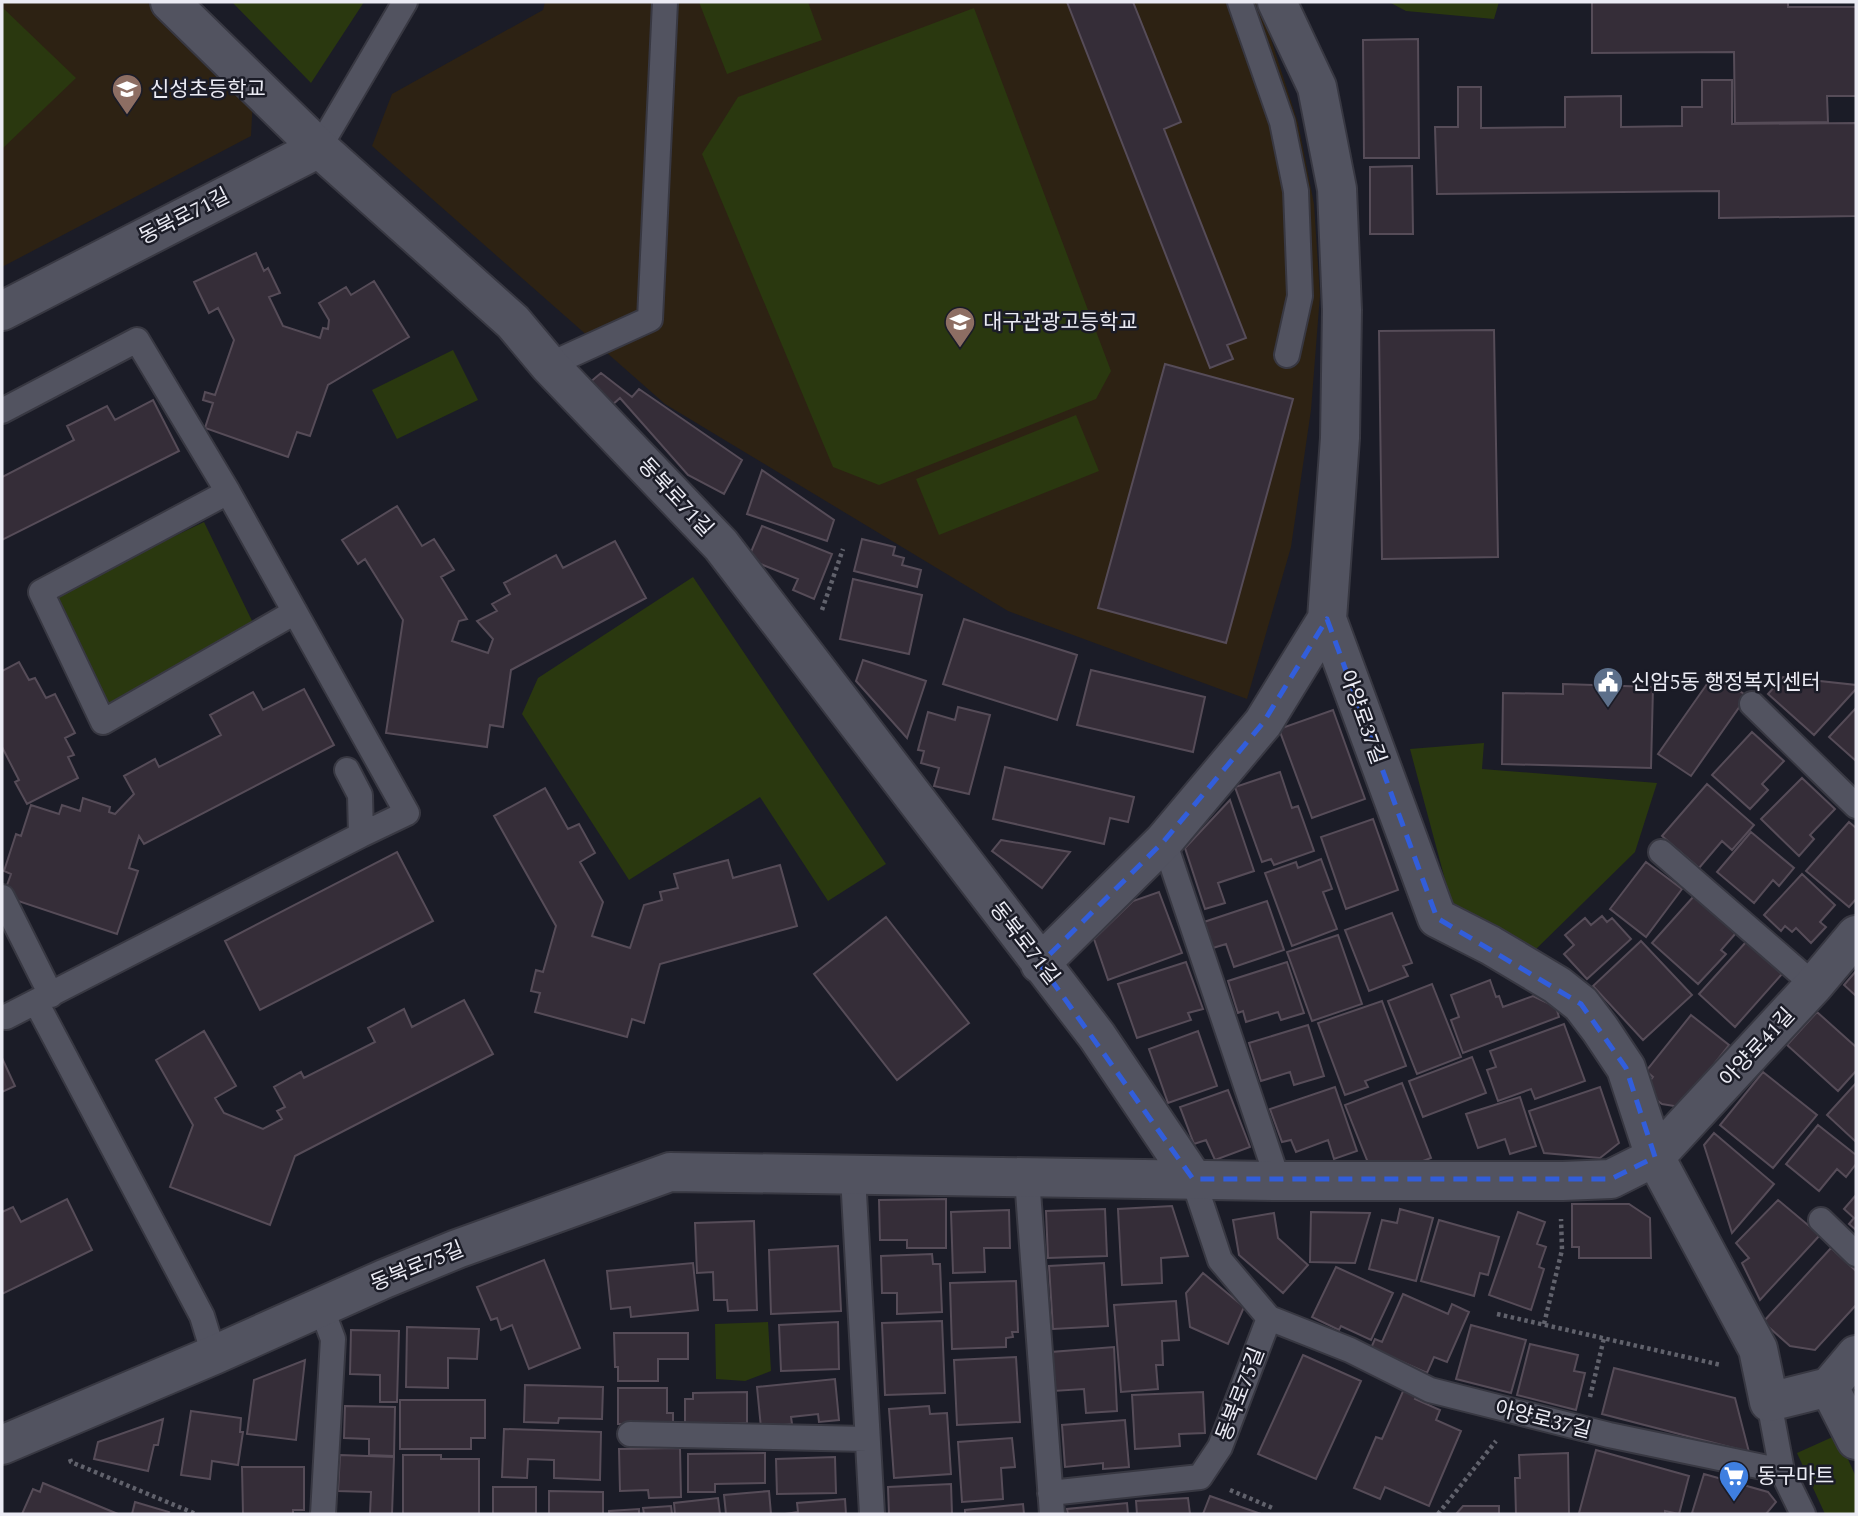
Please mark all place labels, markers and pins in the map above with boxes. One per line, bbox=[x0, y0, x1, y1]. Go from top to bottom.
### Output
school or university icon: 신성초등학교 bbox=[110, 72, 144, 116]
place label: 신성초등학교 bbox=[150, 74, 266, 106]
school or university icon: 대구관광고등학교 bbox=[943, 305, 977, 349]
place label: 대구관광고등학교 bbox=[983, 307, 1138, 339]
public building icon: 신암5동 행정복지센터 bbox=[1591, 665, 1625, 709]
place label: 신암5동 행정복지센터 bbox=[1631, 667, 1821, 699]
supermarket icon: 동구마트 bbox=[1717, 1459, 1751, 1503]
place label: 동구마트 bbox=[1757, 1461, 1834, 1493]

